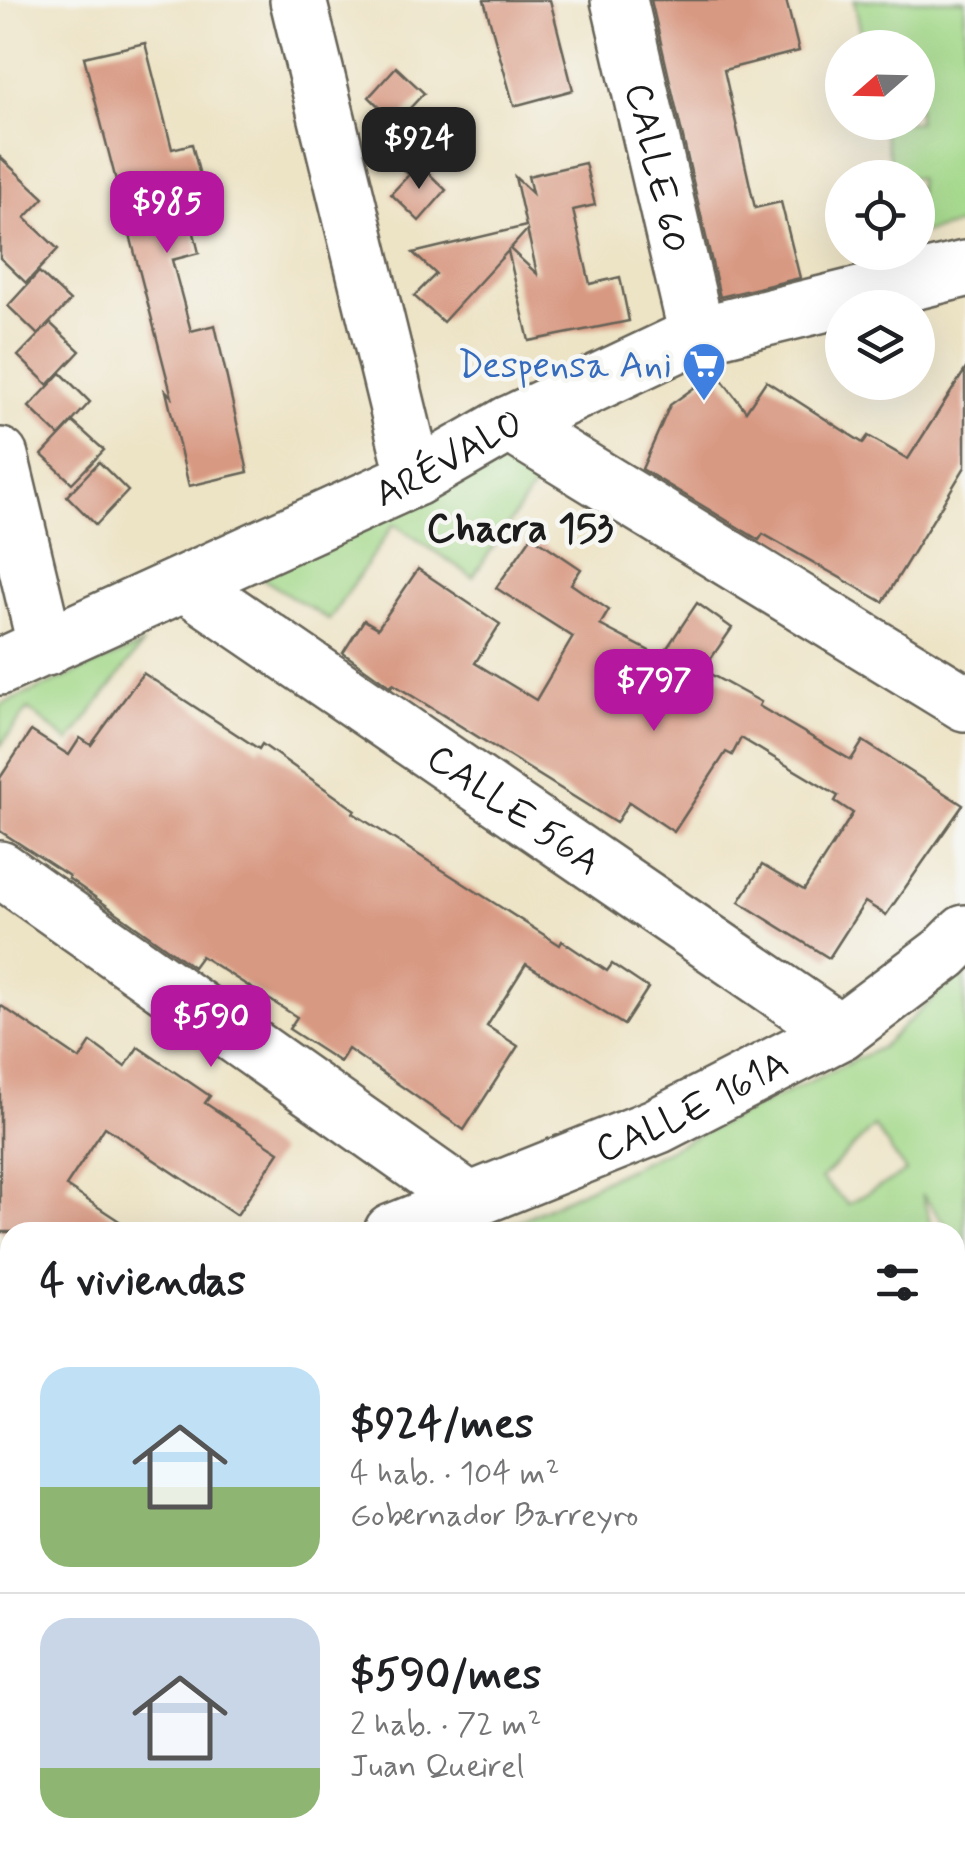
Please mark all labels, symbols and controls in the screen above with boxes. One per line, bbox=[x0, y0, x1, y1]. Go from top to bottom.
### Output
north arrow bbox=[825, 30, 935, 140]
map controls bbox=[825, 30, 935, 400]
street label: CALLE 60 bbox=[612, 78, 699, 258]
pin: $924 bbox=[360, 107, 478, 192]
text: $924 bbox=[384, 118, 454, 160]
button: locate bbox=[825, 160, 935, 270]
pin: $985 bbox=[108, 171, 226, 256]
text: $985 bbox=[132, 182, 202, 224]
button: layers bbox=[825, 290, 935, 400]
supermarket icon: Despensa Ani bbox=[681, 341, 727, 402]
place label: Despensa Ani bbox=[458, 342, 672, 391]
street label: ARÉVALO bbox=[368, 399, 533, 520]
district label: Chacra 153 bbox=[426, 504, 614, 556]
pin: $797 bbox=[595, 649, 713, 734]
text: $797 bbox=[616, 660, 692, 702]
street label: CALLE 56A bbox=[416, 734, 609, 888]
pin: $590 bbox=[152, 985, 270, 1070]
text: $590 bbox=[173, 996, 249, 1038]
street label: CALLE 161A bbox=[588, 1041, 798, 1175]
text: 4 viviendas bbox=[40, 1255, 246, 1310]
icon: filters bbox=[870, 1255, 925, 1310]
text: $924/mes bbox=[350, 1398, 533, 1453]
icon: home bbox=[120, 1407, 240, 1527]
text: 4 hab. · 104 m² bbox=[350, 1453, 560, 1495]
text: Gobernador Barreyro bbox=[350, 1495, 638, 1537]
text: $590/mes bbox=[350, 1649, 541, 1704]
icon: home bbox=[120, 1658, 240, 1778]
text: 2 hab. · 72 m² bbox=[350, 1704, 541, 1746]
text: Juan Queirel bbox=[350, 1746, 524, 1788]

